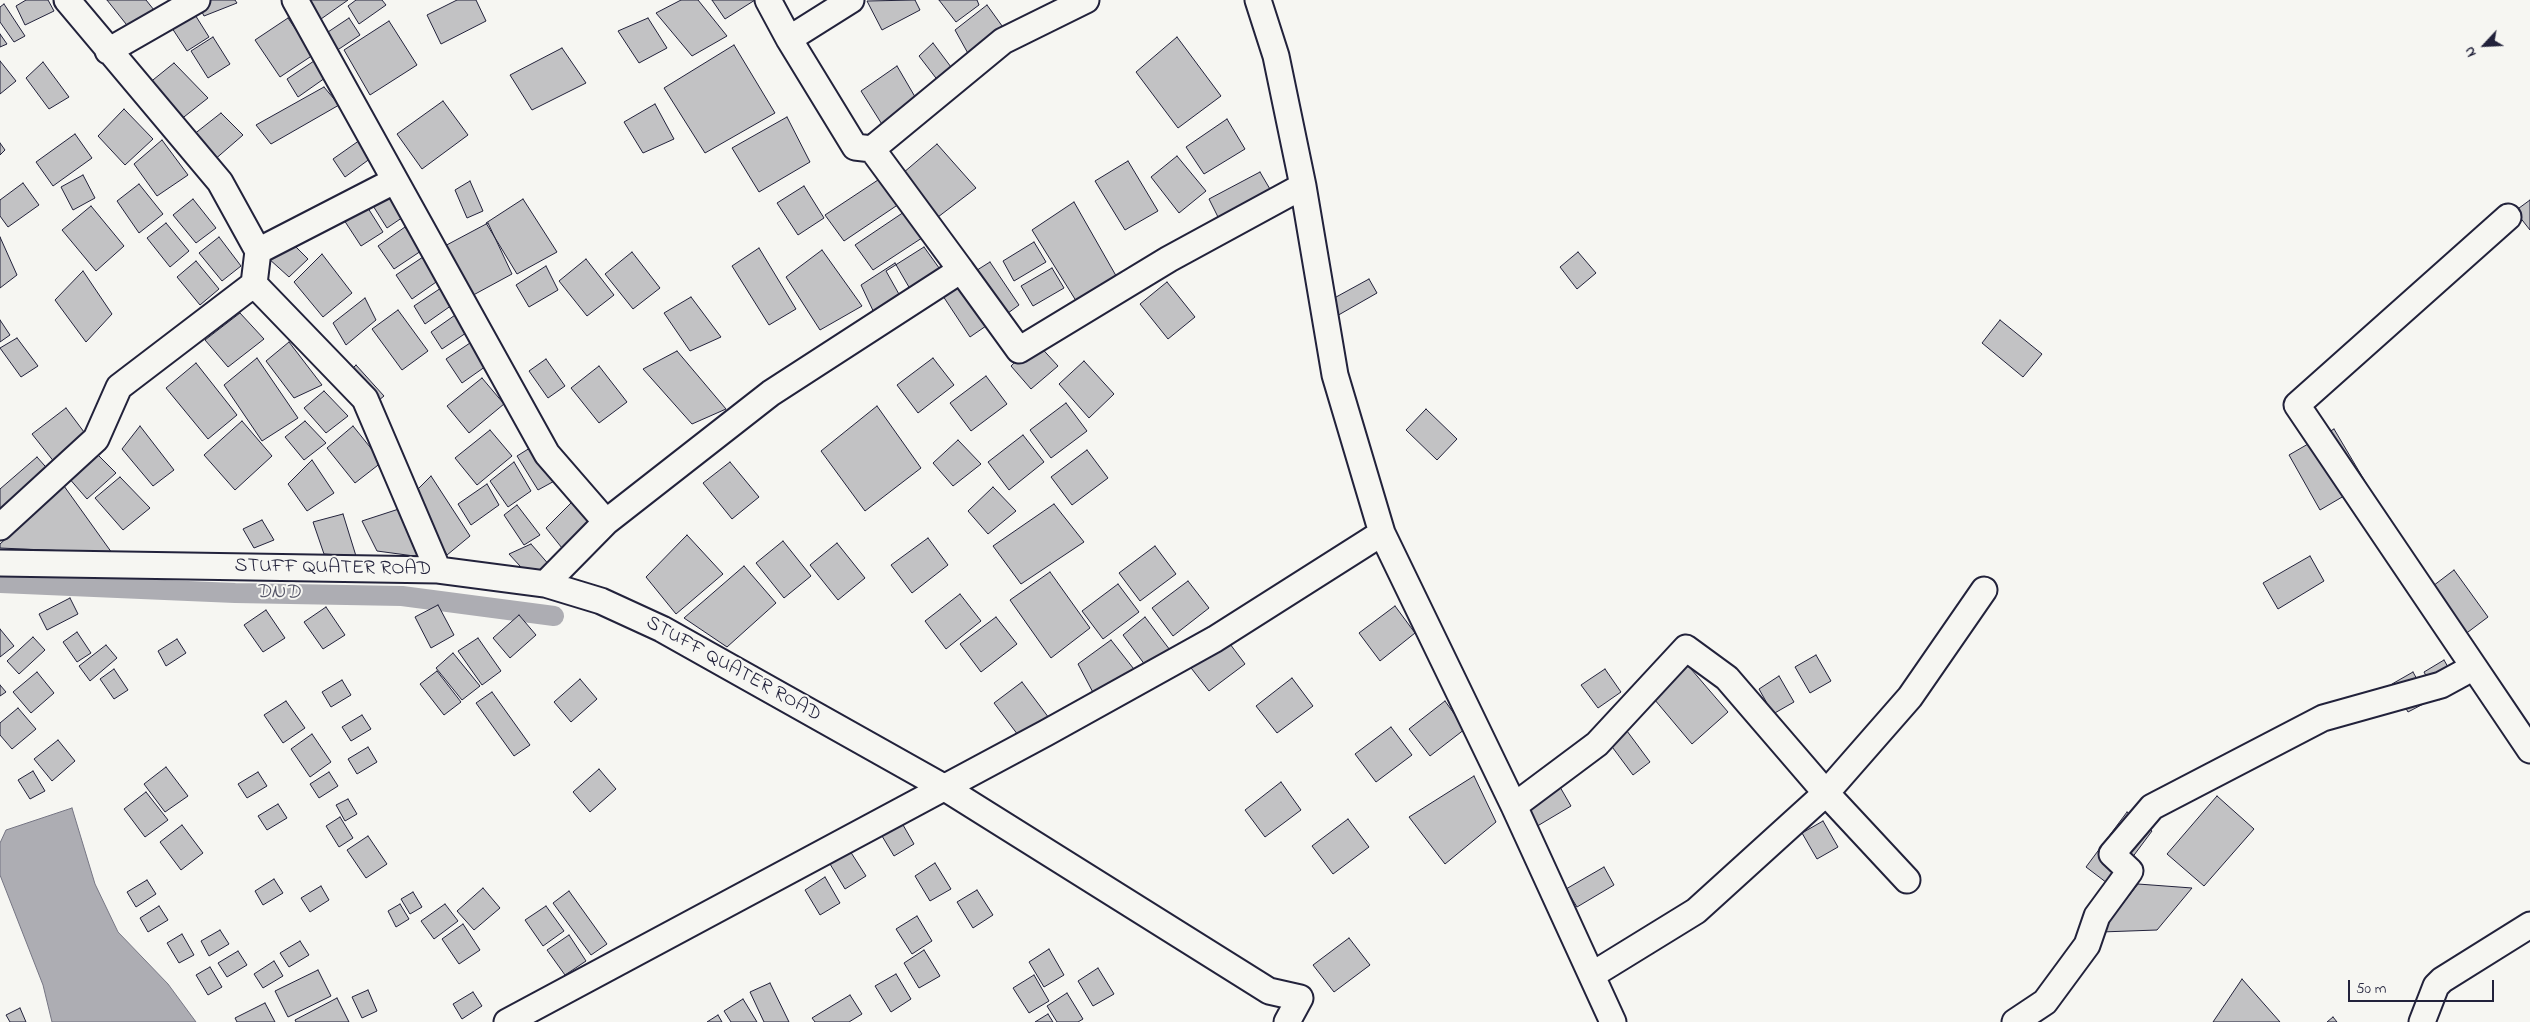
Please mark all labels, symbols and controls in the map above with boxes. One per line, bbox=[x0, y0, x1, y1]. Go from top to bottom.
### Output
north arrow bbox=[2460, 20, 2510, 70]
text: N bbox=[2459, 43, 2482, 60]
street label: STUFF QUATER ROAD bbox=[234, 555, 432, 583]
water label: DND bbox=[255, 581, 301, 607]
street label: STUFF QUATER ROAD bbox=[641, 612, 825, 728]
scale bar bbox=[2350, 970, 2496, 1002]
text: 50 m bbox=[2356, 978, 2386, 1000]

